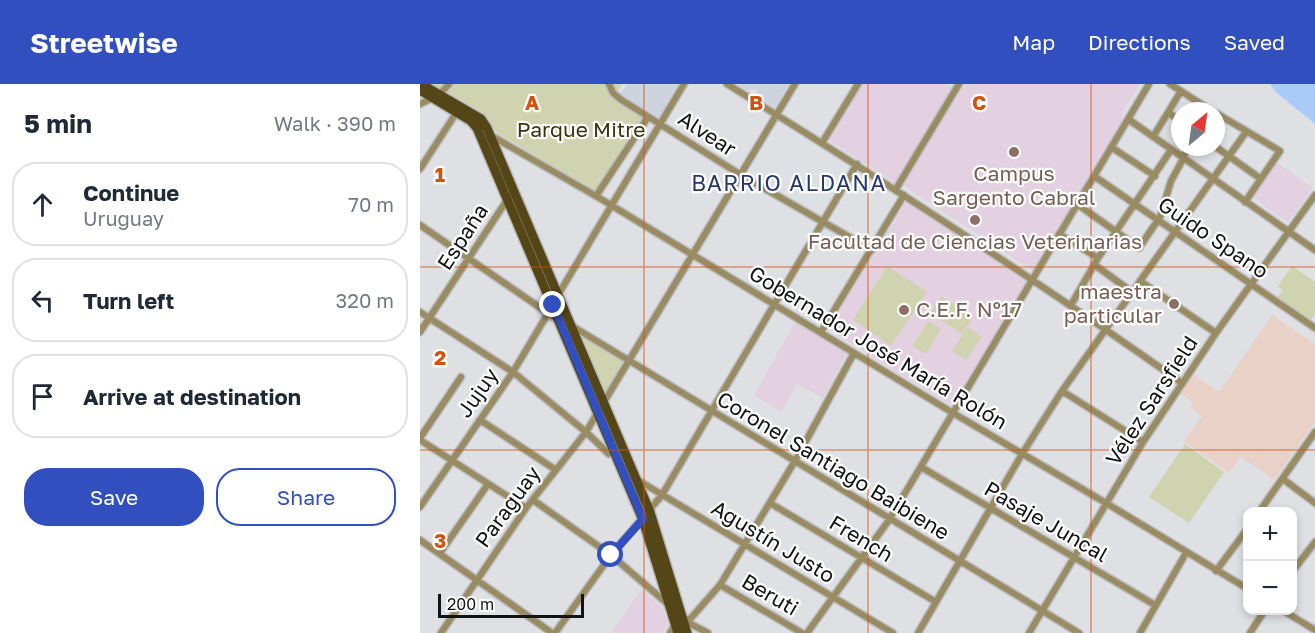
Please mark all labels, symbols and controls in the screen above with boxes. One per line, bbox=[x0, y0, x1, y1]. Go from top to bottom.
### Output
text: Streetwise bbox=[30, 26, 178, 59]
text: Map bbox=[1012, 29, 1055, 55]
text: Directions bbox=[1088, 29, 1191, 55]
text: Saved bbox=[1224, 29, 1285, 55]
text: A bbox=[525, 90, 539, 114]
text: B bbox=[749, 90, 763, 114]
text: C bbox=[972, 90, 986, 114]
north arrow bbox=[1171, 102, 1225, 156]
street label: Alvear bbox=[674, 105, 741, 161]
text: 5 min bbox=[24, 108, 92, 139]
text: Walk · 390 m bbox=[274, 111, 396, 135]
park label: Parque Mitre bbox=[517, 116, 645, 142]
marker: Campus Sargento Cabral bbox=[1007, 145, 1021, 159]
place label: Campus Sargento Cabral bbox=[933, 160, 1095, 210]
text: 1 bbox=[435, 162, 445, 186]
district label: BARRIO ALDANA bbox=[691, 169, 887, 196]
text: Continue bbox=[83, 179, 179, 206]
icon: ahead bbox=[26, 188, 59, 221]
street label: Guido Spano bbox=[1153, 191, 1274, 284]
text: 70 m bbox=[348, 192, 394, 216]
street label: España bbox=[431, 199, 493, 274]
text: Uruguay bbox=[83, 206, 164, 230]
marker: Facultad de Ciencias Veterinarias bbox=[968, 213, 982, 227]
place label: Facultad de Ciencias Veterinarias bbox=[808, 228, 1142, 254]
street label: Gobernador José María Rolón bbox=[745, 260, 1012, 435]
place label: maestra particular bbox=[1064, 278, 1162, 328]
icon: left bbox=[26, 284, 59, 317]
text: Turn left bbox=[83, 287, 174, 314]
text: 320 m bbox=[336, 288, 394, 312]
route end bbox=[539, 291, 565, 317]
place label: C.E.F. Nº17 bbox=[916, 296, 1022, 322]
marker: maestra particular bbox=[1167, 297, 1181, 311]
marker: C.E.F. Nº17 bbox=[897, 303, 911, 317]
street label: Vélez Sarsfield bbox=[1100, 331, 1203, 470]
text: 2 bbox=[434, 345, 446, 369]
street label: Jujuy bbox=[451, 362, 504, 422]
icon: arrive bbox=[26, 380, 59, 413]
text: Arrive at destination bbox=[83, 383, 301, 410]
street label: Coronel Santiago Baibiene bbox=[713, 385, 954, 545]
street label: Paraguay bbox=[469, 461, 545, 552]
button: Save bbox=[24, 468, 204, 526]
button: Share bbox=[216, 468, 396, 526]
street label: Pasaje Juncal bbox=[980, 475, 1113, 567]
street label: Agustín Justo bbox=[707, 494, 840, 588]
map controls bbox=[1243, 507, 1297, 615]
button: + bbox=[1243, 507, 1297, 561]
street label: French bbox=[825, 509, 898, 567]
text: 3 bbox=[434, 528, 446, 552]
route start bbox=[597, 541, 623, 567]
button: − bbox=[1243, 561, 1297, 615]
street label: Beruti bbox=[738, 568, 803, 621]
scale bar bbox=[438, 591, 584, 618]
text: 200 m bbox=[447, 594, 494, 614]

